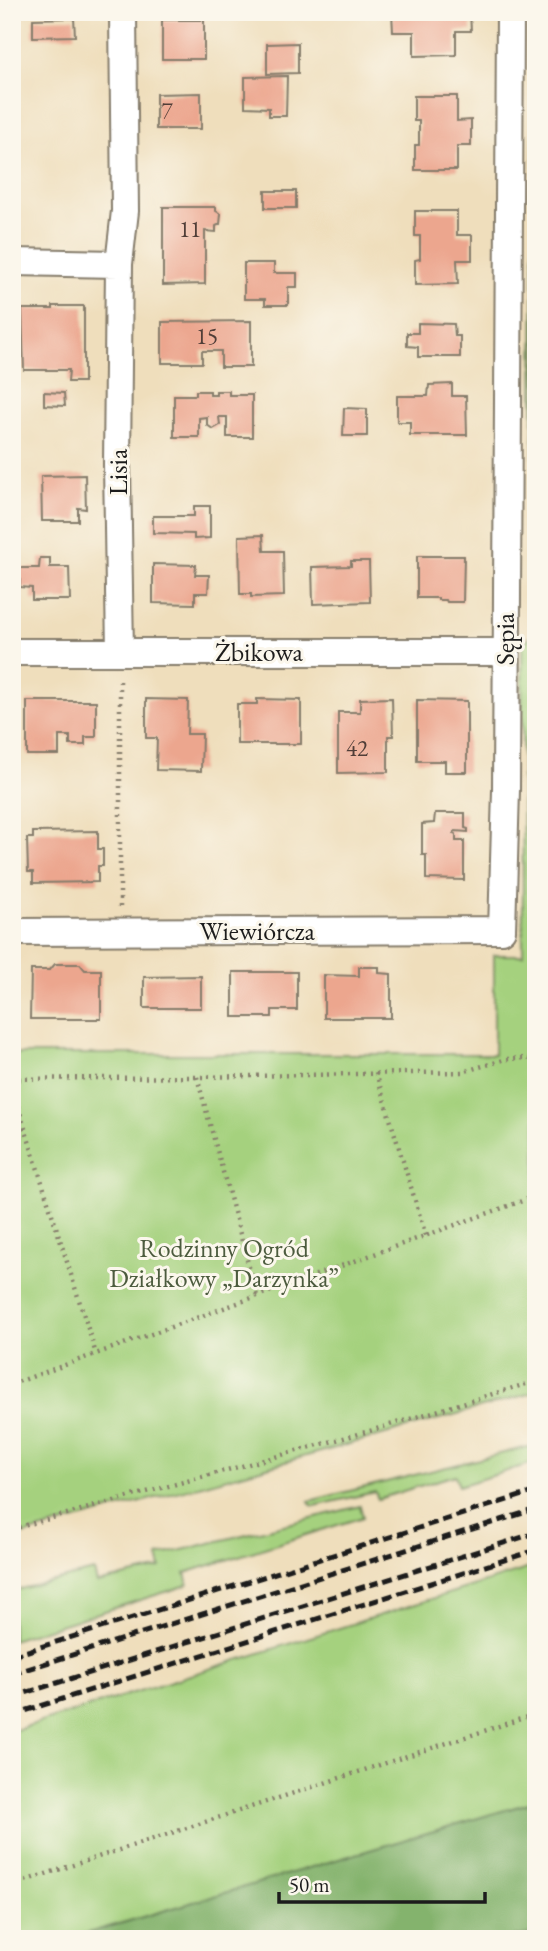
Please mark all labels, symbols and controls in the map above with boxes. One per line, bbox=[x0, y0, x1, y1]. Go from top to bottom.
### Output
house number: 7 bbox=[161, 96, 173, 126]
house number: 11 bbox=[179, 214, 201, 244]
house number: 15 bbox=[196, 321, 218, 351]
street label: Lisia bbox=[101, 448, 135, 495]
street label: Sępia bbox=[488, 612, 522, 665]
street label: Żbikowa bbox=[215, 635, 304, 669]
house number: 42 bbox=[346, 733, 368, 763]
street label: Wiewiórcza bbox=[199, 914, 315, 948]
park label: Rodzinny Ogród Działkowy „Darzynka” bbox=[109, 1231, 339, 1295]
scale bar bbox=[279, 1860, 485, 1904]
text: 50 m bbox=[289, 1871, 330, 1898]

